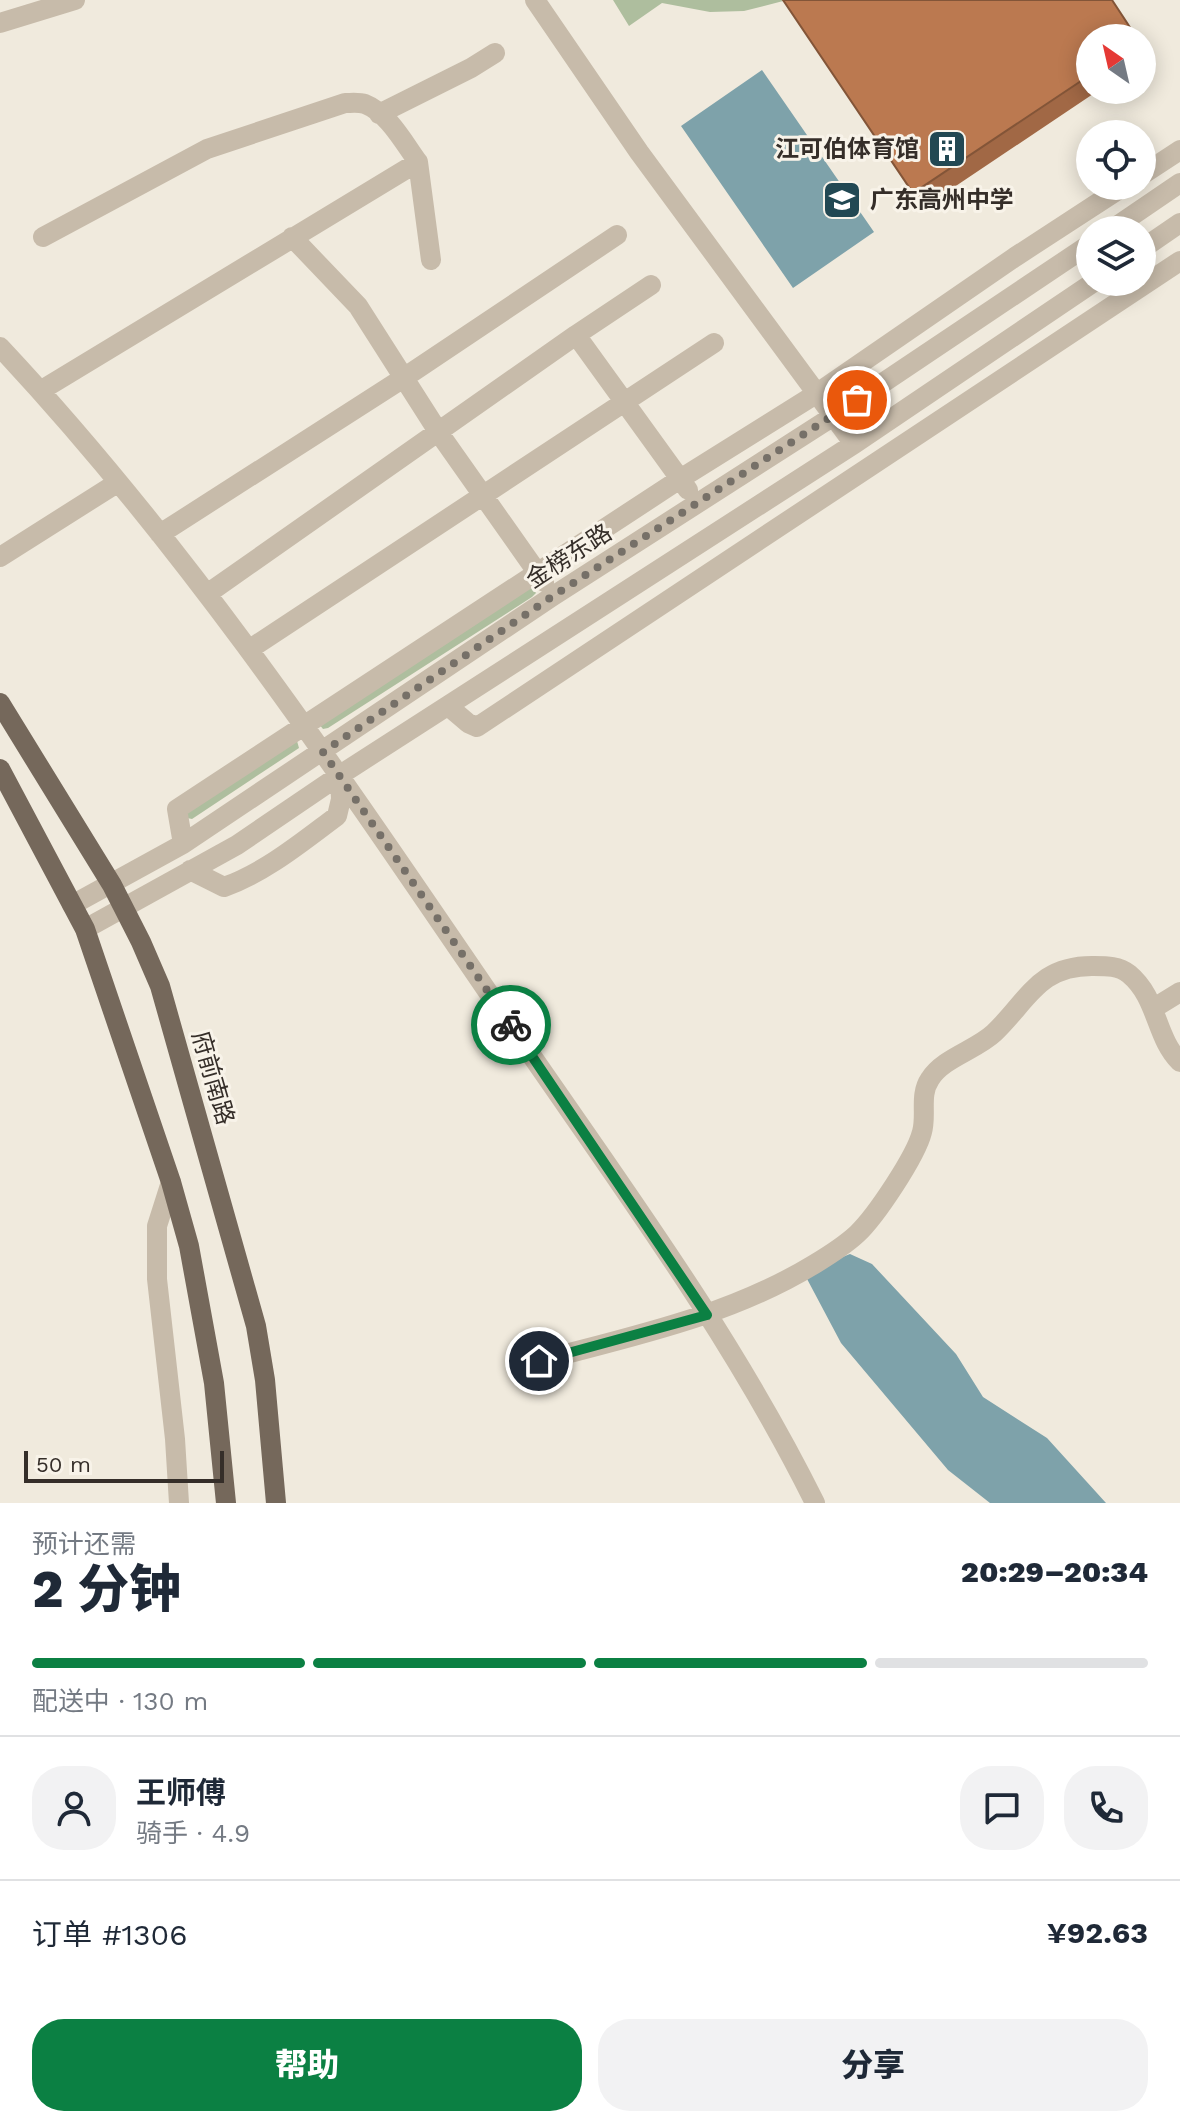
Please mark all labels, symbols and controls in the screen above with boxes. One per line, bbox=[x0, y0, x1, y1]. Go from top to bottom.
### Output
north arrow bbox=[1076, 24, 1156, 104]
map controls bbox=[1076, 24, 1156, 296]
button: locate bbox=[1076, 120, 1156, 200]
building icon: 江可伯体育馆 bbox=[926, 128, 968, 170]
place label: 江可伯体育馆 bbox=[775, 135, 919, 163]
school or university icon: 广东高州中学 bbox=[821, 179, 863, 221]
place label: 广东高州中学 bbox=[870, 186, 1014, 214]
button: layers bbox=[1076, 216, 1156, 296]
pin bbox=[823, 366, 891, 434]
icon: bag bbox=[835, 378, 879, 422]
street label: 金榜东路 bbox=[521, 518, 617, 594]
courier bbox=[471, 985, 551, 1065]
icon: bike bbox=[489, 1003, 533, 1047]
street label: 府前南路 bbox=[186, 1028, 240, 1128]
pin bbox=[505, 1327, 573, 1395]
icon: home bbox=[517, 1339, 561, 1383]
scale bar bbox=[24, 1447, 224, 1483]
text: 50 m bbox=[36, 1452, 91, 1477]
text: 预计还需 bbox=[32, 1529, 136, 1559]
text: 20:29–20:34 bbox=[961, 1554, 1148, 1589]
text: 2 分钟 bbox=[32, 1559, 181, 1620]
text: 配送中 · 130 m bbox=[32, 1686, 208, 1716]
button: person bbox=[32, 1766, 116, 1850]
button: chat bbox=[960, 1766, 1044, 1850]
button: phone bbox=[1064, 1766, 1148, 1850]
text: 王师傅 bbox=[136, 1775, 226, 1810]
text: 骑手 · 4.9 bbox=[136, 1818, 250, 1848]
text: ¥92.63 bbox=[1047, 1915, 1148, 1950]
text: 订单 #1306 bbox=[32, 1917, 188, 1952]
button: 帮助 bbox=[32, 2019, 582, 2111]
button: 分享 bbox=[598, 2019, 1148, 2111]

